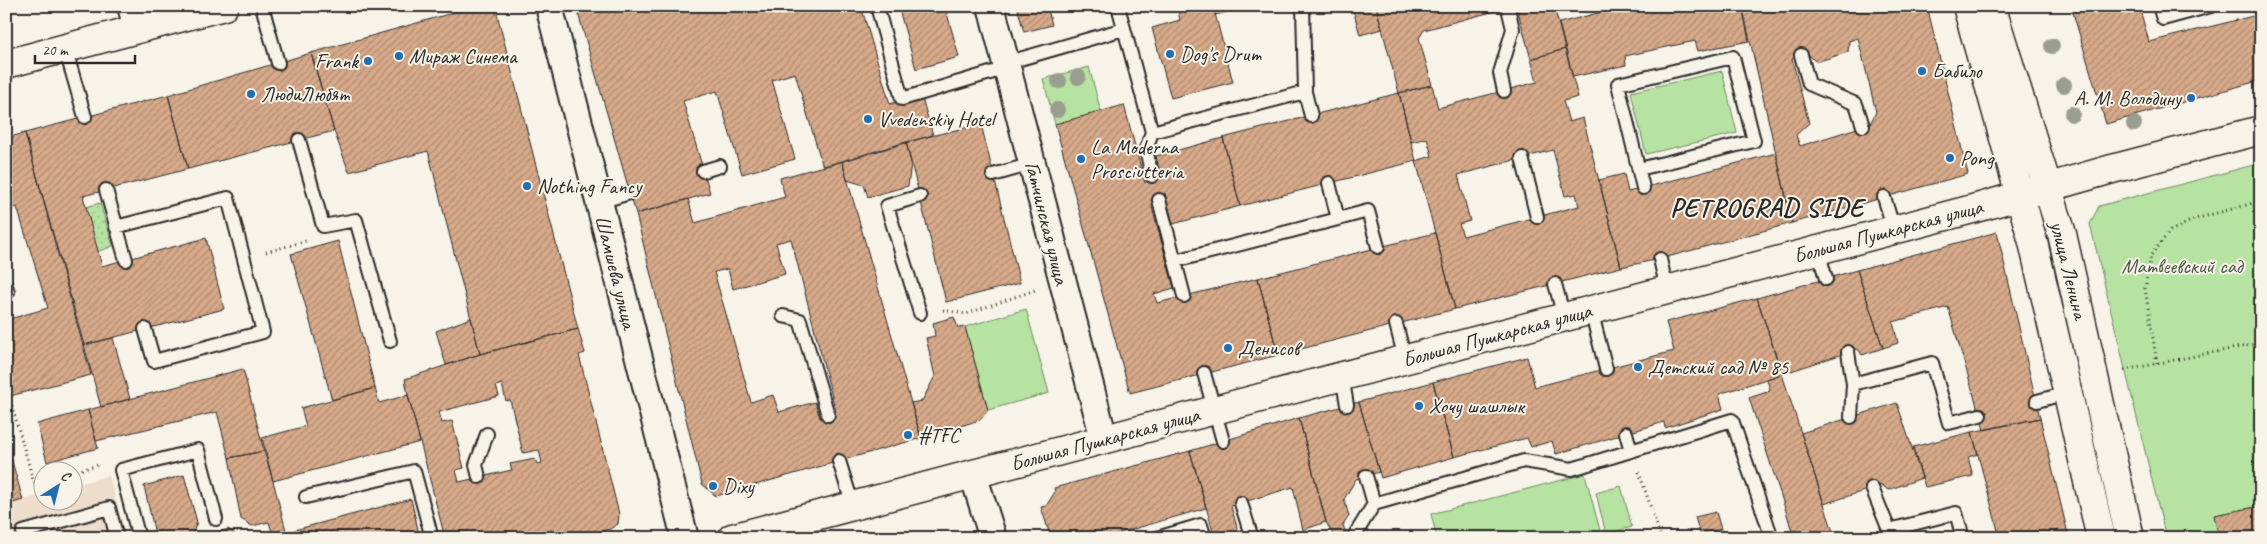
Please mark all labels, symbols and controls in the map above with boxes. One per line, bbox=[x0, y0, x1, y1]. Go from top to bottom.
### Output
scale bar bbox=[35, 32, 135, 64]
text: 20 m bbox=[42, 41, 69, 60]
place label: Dog's Drum bbox=[1180, 41, 1262, 67]
place label: Мираж Синема bbox=[409, 43, 518, 69]
place label: Frank bbox=[315, 48, 359, 74]
marker: Dog's Drum bbox=[1164, 48, 1176, 60]
marker: Мираж Синема bbox=[393, 50, 405, 62]
marker: Frank bbox=[362, 55, 374, 67]
place label: Бабило bbox=[1932, 58, 1983, 84]
marker: Бабило bbox=[1916, 65, 1928, 77]
place label: ЛюдиЛюбят bbox=[261, 81, 351, 107]
place label: А. М. Володину bbox=[2074, 85, 2183, 111]
marker: ЛюдиЛюбят bbox=[245, 88, 257, 100]
marker: А. М. Володину bbox=[2185, 92, 2197, 104]
place label: Vvedenskiy Hotel bbox=[878, 106, 998, 132]
marker: Vvedenskiy Hotel bbox=[862, 113, 874, 125]
place label: La Moderna Prosciutteria bbox=[1091, 134, 1186, 184]
place label: Pong bbox=[1960, 145, 1995, 171]
marker: Pong bbox=[1944, 152, 1956, 164]
marker: La Moderna Prosciutteria bbox=[1075, 153, 1087, 165]
street label: Гатчинская улица bbox=[1019, 159, 1075, 289]
place label: Nothing Fancy bbox=[537, 173, 643, 199]
marker: Nothing Fancy bbox=[521, 180, 533, 192]
district label: PETROGRAD SIDE bbox=[1670, 191, 1867, 224]
street label: Большая Пушкарская улица bbox=[1791, 193, 1987, 269]
street label: Шамшева улица bbox=[589, 213, 643, 334]
street label: улица Ленина bbox=[2044, 216, 2094, 324]
park label: Матвеевский сад bbox=[2121, 253, 2245, 279]
street label: Большая Пушкарская улица bbox=[1400, 297, 1596, 373]
place label: Денисов bbox=[1238, 335, 1304, 361]
marker: Денисов bbox=[1222, 342, 1234, 354]
place label: Детский сад № 85 bbox=[1648, 354, 1790, 380]
marker: Детский сад № 85 bbox=[1632, 361, 1644, 373]
place label: Хочу шашлык bbox=[1429, 393, 1526, 419]
marker: Хочу шашлык bbox=[1413, 400, 1425, 412]
street label: Большая Пушкарская улица bbox=[1008, 401, 1204, 477]
place label: #TFC bbox=[918, 422, 962, 448]
marker: #TFC bbox=[902, 429, 914, 441]
north arrow bbox=[32, 462, 82, 512]
text: С bbox=[58, 467, 75, 486]
place label: Dixy bbox=[723, 473, 756, 499]
marker: Dixy bbox=[707, 480, 719, 492]

